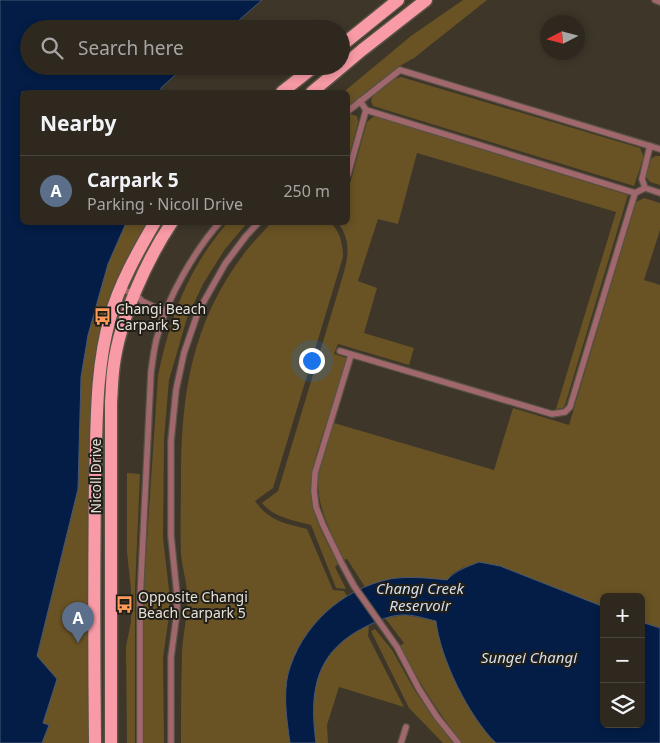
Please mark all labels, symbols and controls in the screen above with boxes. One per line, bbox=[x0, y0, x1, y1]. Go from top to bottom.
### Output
north arrow bbox=[540, 15, 585, 60]
search box bbox=[20, 20, 350, 75]
icon: search bbox=[38, 34, 66, 62]
text: Search here bbox=[78, 35, 184, 61]
text: Nearby bbox=[40, 109, 116, 137]
text: Carpark 5 bbox=[87, 167, 179, 193]
text: A bbox=[50, 180, 62, 202]
text: 250 m bbox=[283, 180, 330, 202]
text: Parking · Nicoll Drive bbox=[87, 193, 243, 215]
place label: Changi Beach Carpark 5 bbox=[116, 299, 206, 334]
bus stop icon: Changi Beach Carpark 5 bbox=[92, 307, 112, 327]
your location bbox=[299, 348, 325, 374]
street label: Nicoll Drive bbox=[86, 438, 105, 513]
water label: Changi Creek Reservoir bbox=[376, 578, 465, 615]
place label: Opposite Changi Beach Carpark 5 bbox=[138, 587, 248, 622]
map controls bbox=[600, 593, 645, 728]
button: + bbox=[600, 593, 645, 638]
bus stop icon: Opposite Changi Beach Carpark 5 bbox=[114, 595, 134, 615]
pin: A bbox=[62, 602, 94, 643]
button: − bbox=[600, 638, 645, 683]
water label: Sungei Changi bbox=[481, 647, 578, 667]
button: layers bbox=[600, 683, 645, 728]

